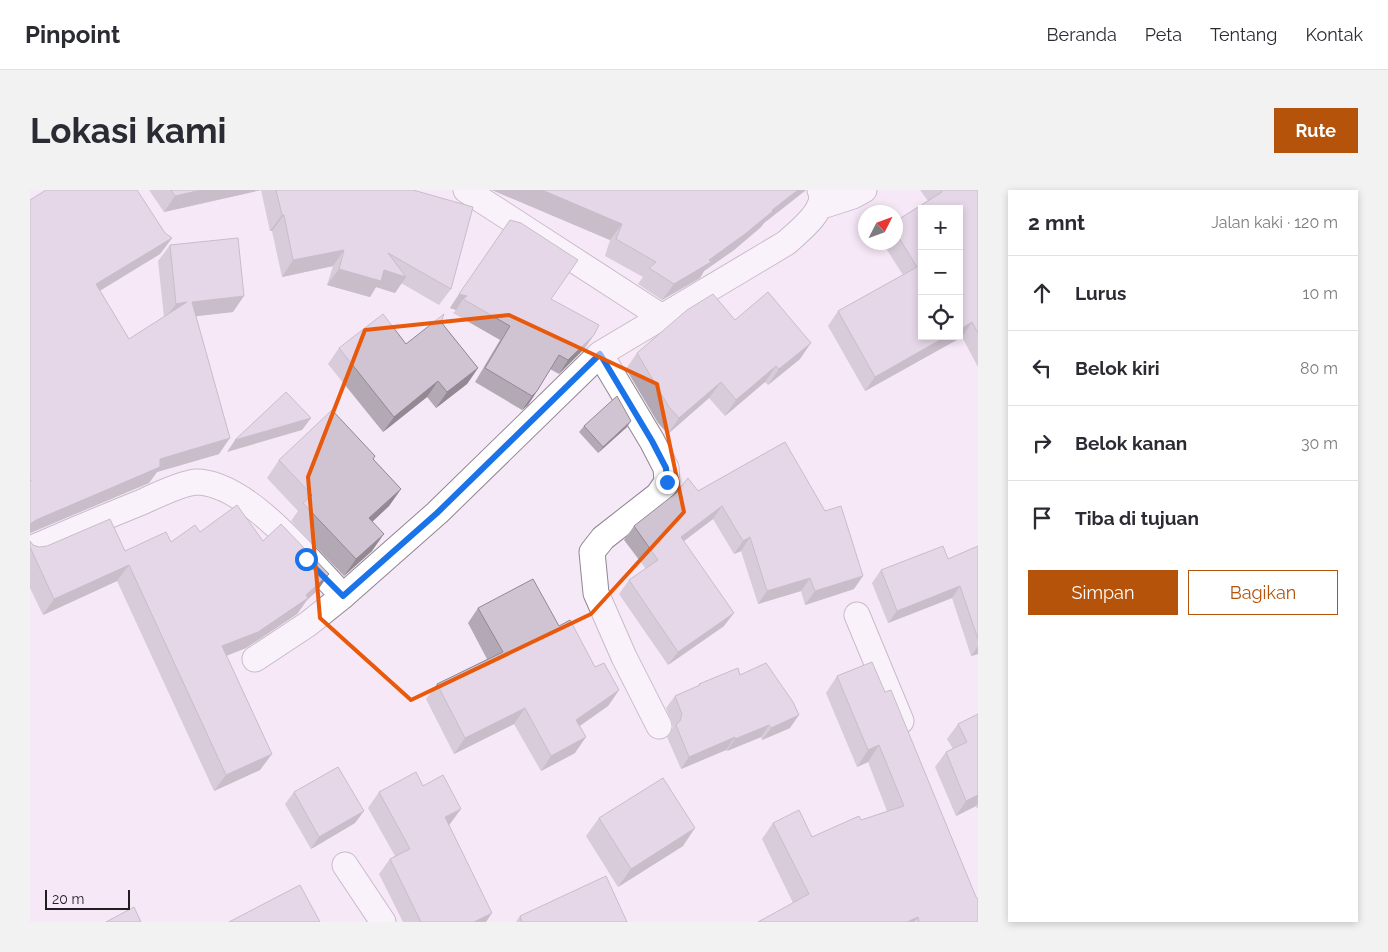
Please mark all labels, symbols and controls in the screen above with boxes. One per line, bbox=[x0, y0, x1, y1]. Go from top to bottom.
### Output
text: Pinpoint bbox=[25, 20, 120, 49]
text: Beranda bbox=[1047, 24, 1117, 45]
text: Peta bbox=[1145, 24, 1182, 45]
text: Tentang bbox=[1210, 24, 1277, 45]
text: Kontak bbox=[1305, 24, 1363, 45]
button: Rute bbox=[1274, 108, 1358, 153]
text: Lokasi kami bbox=[30, 110, 227, 151]
north arrow bbox=[858, 205, 903, 250]
map controls bbox=[918, 205, 963, 340]
button: + bbox=[918, 205, 963, 250]
text: 2 mnt bbox=[1028, 210, 1085, 235]
text: Jalan kaki · 120 m bbox=[1211, 213, 1338, 232]
button: − bbox=[918, 250, 963, 295]
icon: ahead bbox=[1028, 279, 1056, 307]
text: Lurus bbox=[1075, 282, 1126, 304]
text: 10 m bbox=[1303, 284, 1338, 303]
button: locate bbox=[918, 295, 963, 340]
icon: left bbox=[1028, 354, 1056, 382]
text: Belok kiri bbox=[1075, 357, 1160, 379]
text: 80 m bbox=[1300, 359, 1338, 378]
icon: right bbox=[1028, 429, 1056, 457]
text: Belok kanan bbox=[1075, 432, 1187, 454]
text: 30 m bbox=[1301, 434, 1338, 453]
route end bbox=[656, 471, 679, 494]
icon: arrive bbox=[1028, 504, 1056, 532]
text: Tiba di tujuan bbox=[1075, 507, 1199, 529]
route start bbox=[295, 548, 318, 571]
button: Simpan bbox=[1028, 570, 1178, 615]
button: Bagikan bbox=[1188, 570, 1338, 615]
scale bar bbox=[45, 887, 130, 910]
text: 20 m bbox=[52, 891, 84, 907]

